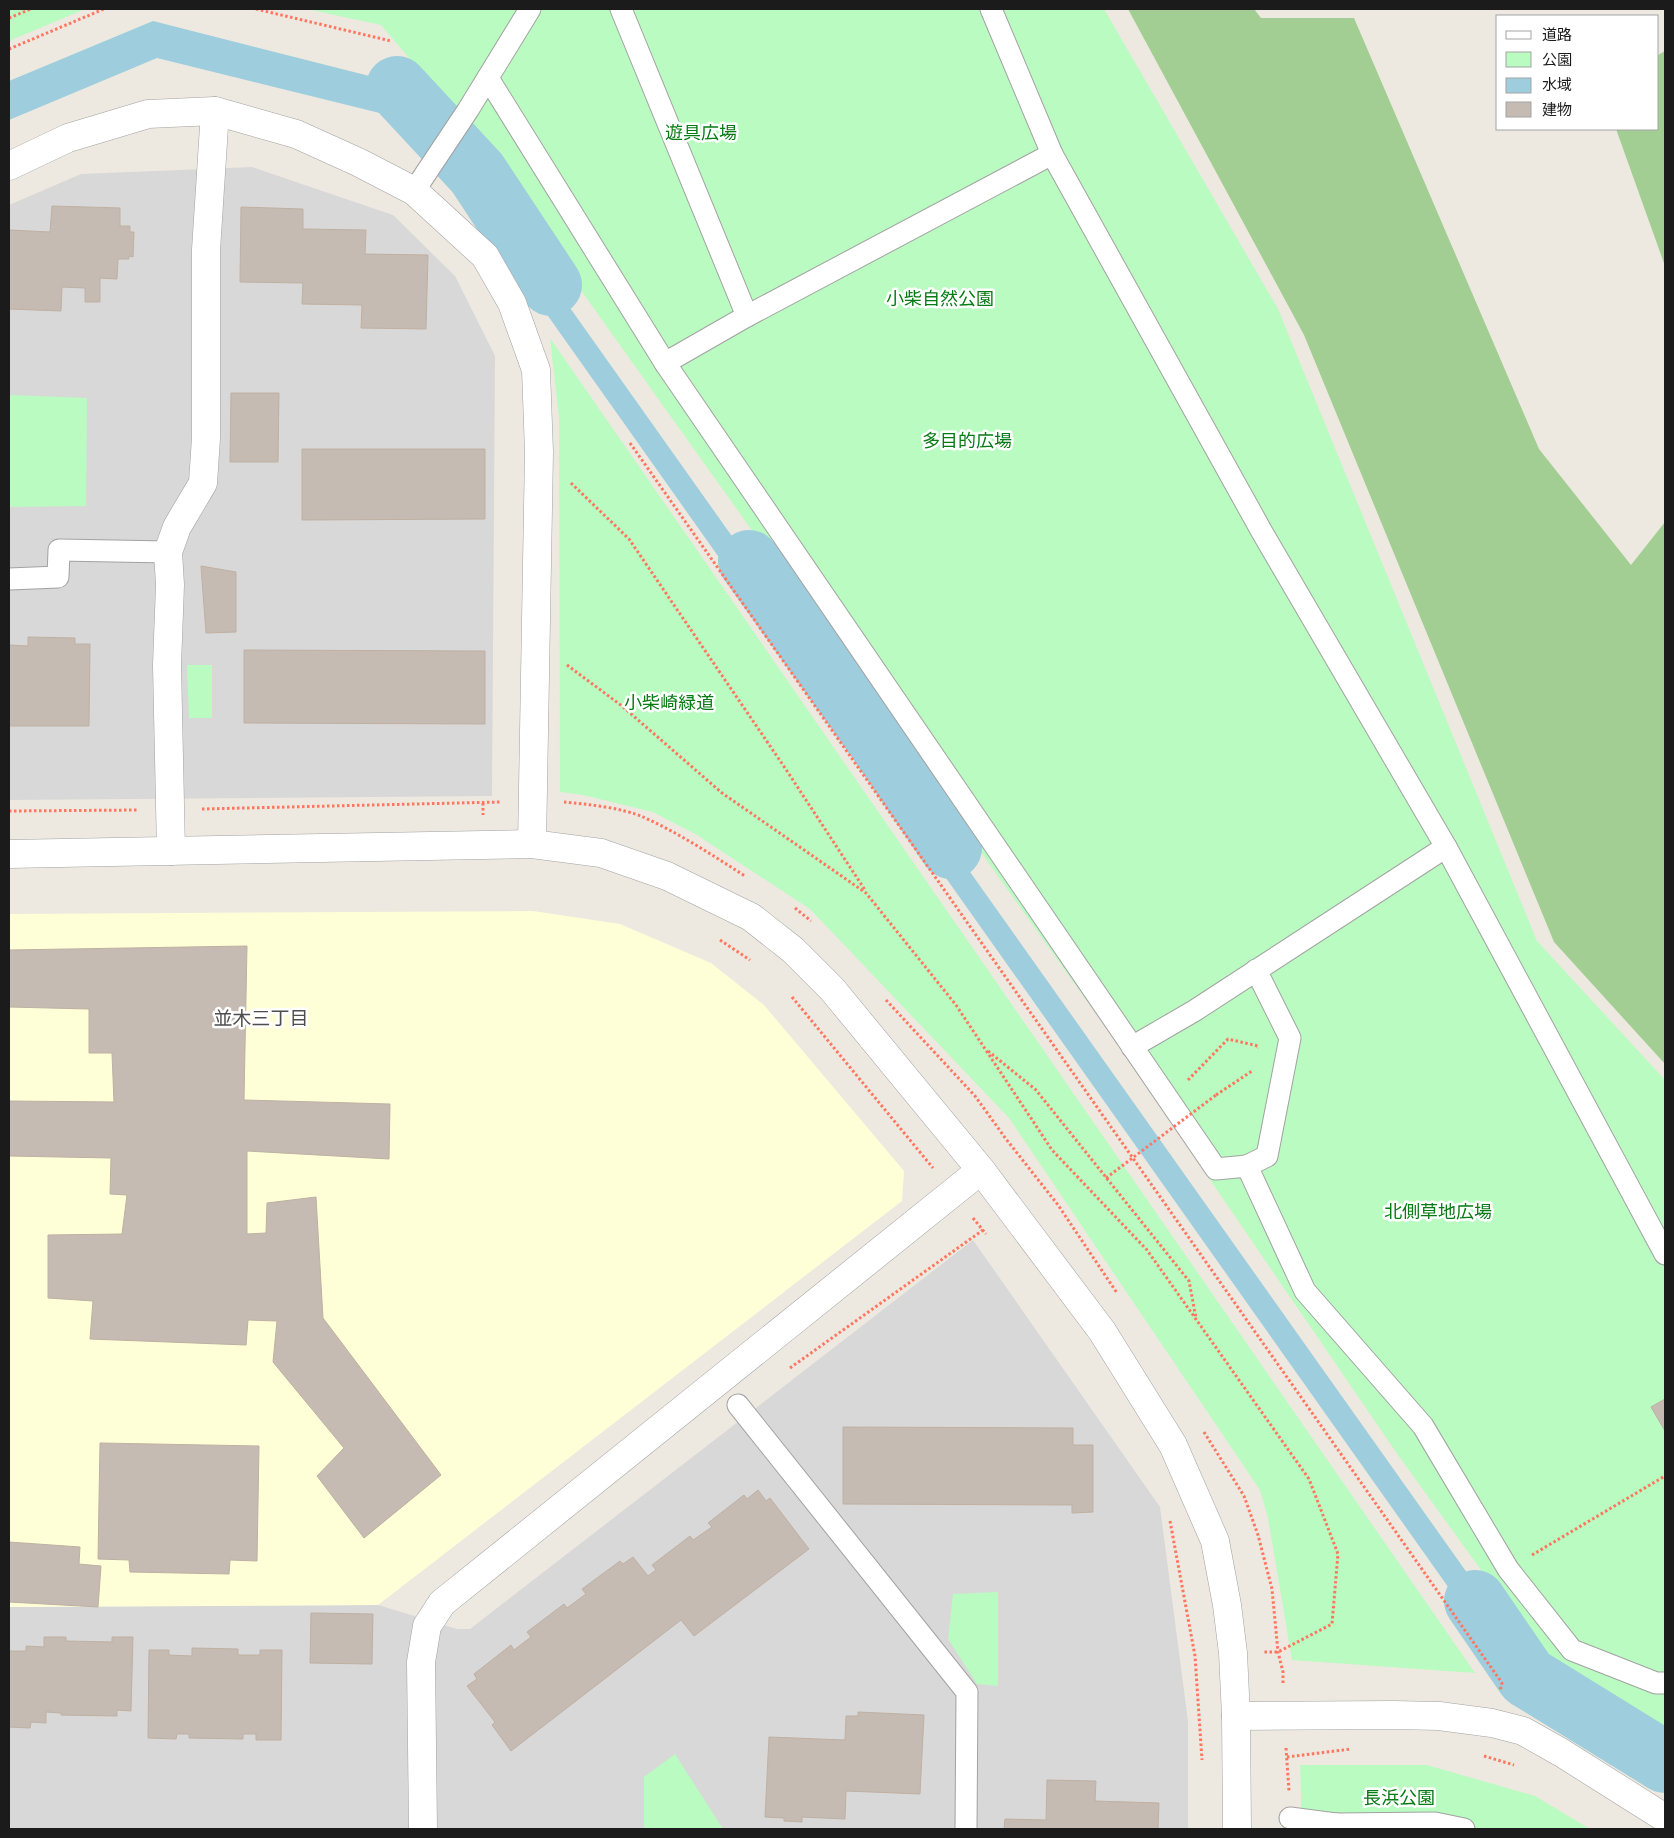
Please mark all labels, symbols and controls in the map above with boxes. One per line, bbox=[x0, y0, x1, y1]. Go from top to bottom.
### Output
legend bbox=[1496, 15, 1659, 130]
text: 道路 bbox=[1542, 24, 1572, 46]
text: 公園 bbox=[1542, 49, 1572, 71]
text: 水域 bbox=[1542, 74, 1572, 96]
text: 建物 bbox=[1542, 99, 1572, 121]
park label: 遊具広場 bbox=[665, 120, 737, 146]
park label: 小柴自然公園 bbox=[886, 286, 994, 312]
park label: 多目的広場 bbox=[922, 428, 1012, 454]
park label: 小柴崎緑道 bbox=[624, 690, 714, 716]
district label: 並木三丁目 bbox=[213, 1005, 309, 1032]
park label: 北側草地広場 bbox=[1384, 1199, 1492, 1225]
park label: 長浜公園 bbox=[1363, 1785, 1435, 1811]

